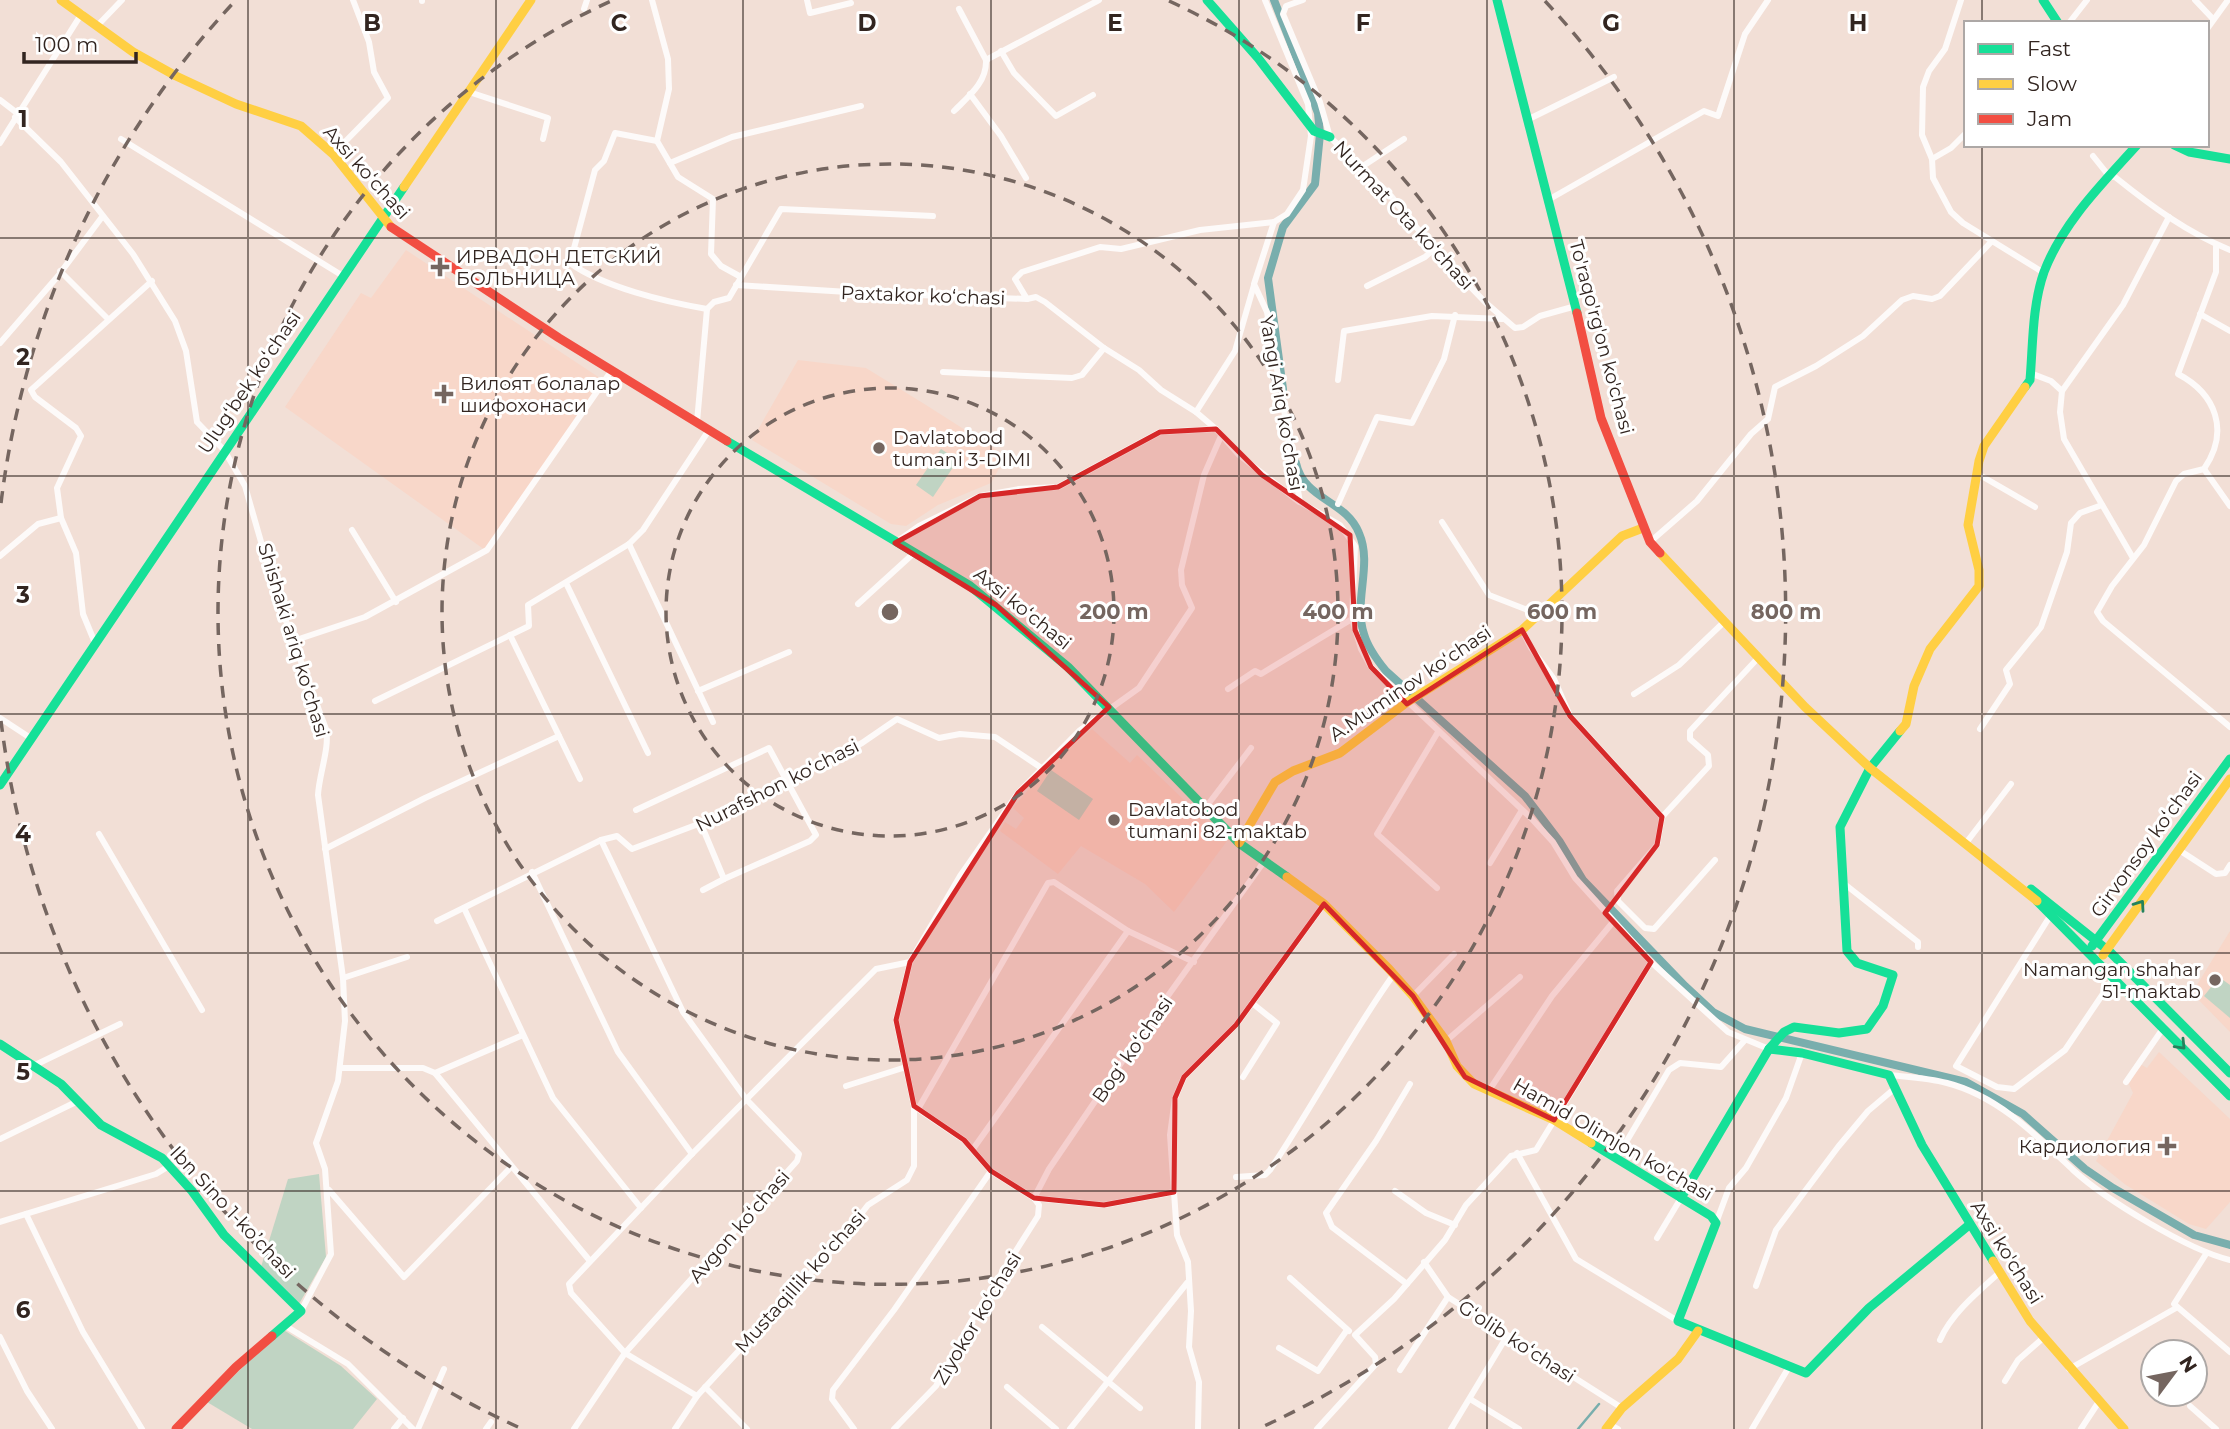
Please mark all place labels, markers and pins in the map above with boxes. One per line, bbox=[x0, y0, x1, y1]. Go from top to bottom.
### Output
place label: ИРВАДОН ДЕТСКИЙ БОЛЬНИЦА bbox=[456, 245, 662, 290]
marker: ИРВАДОН ДЕТСКИЙ БОЛЬНИЦА bbox=[430, 257, 450, 277]
place label: Вилоят болалар шифохонаси bbox=[460, 372, 620, 417]
marker: Вилоят болалар шифохонаси bbox=[434, 384, 454, 404]
place label: Davlatobod tumani 3-DIMI bbox=[893, 426, 1031, 471]
marker: Davlatobod tumani 3-DIMI bbox=[871, 440, 887, 456]
centre of rings bbox=[878, 600, 902, 624]
place label: Davlatobod tumani 82-maktab bbox=[1128, 798, 1307, 843]
marker: Davlatobod tumani 82-maktab bbox=[1106, 812, 1122, 828]
place label: Namangan shahar 51-maktab bbox=[2023, 958, 2201, 1003]
marker: Namangan shahar 51-maktab bbox=[2207, 972, 2223, 988]
place label: Кардиология bbox=[2019, 1135, 2151, 1158]
marker: Кардиология bbox=[2157, 1136, 2177, 1156]

